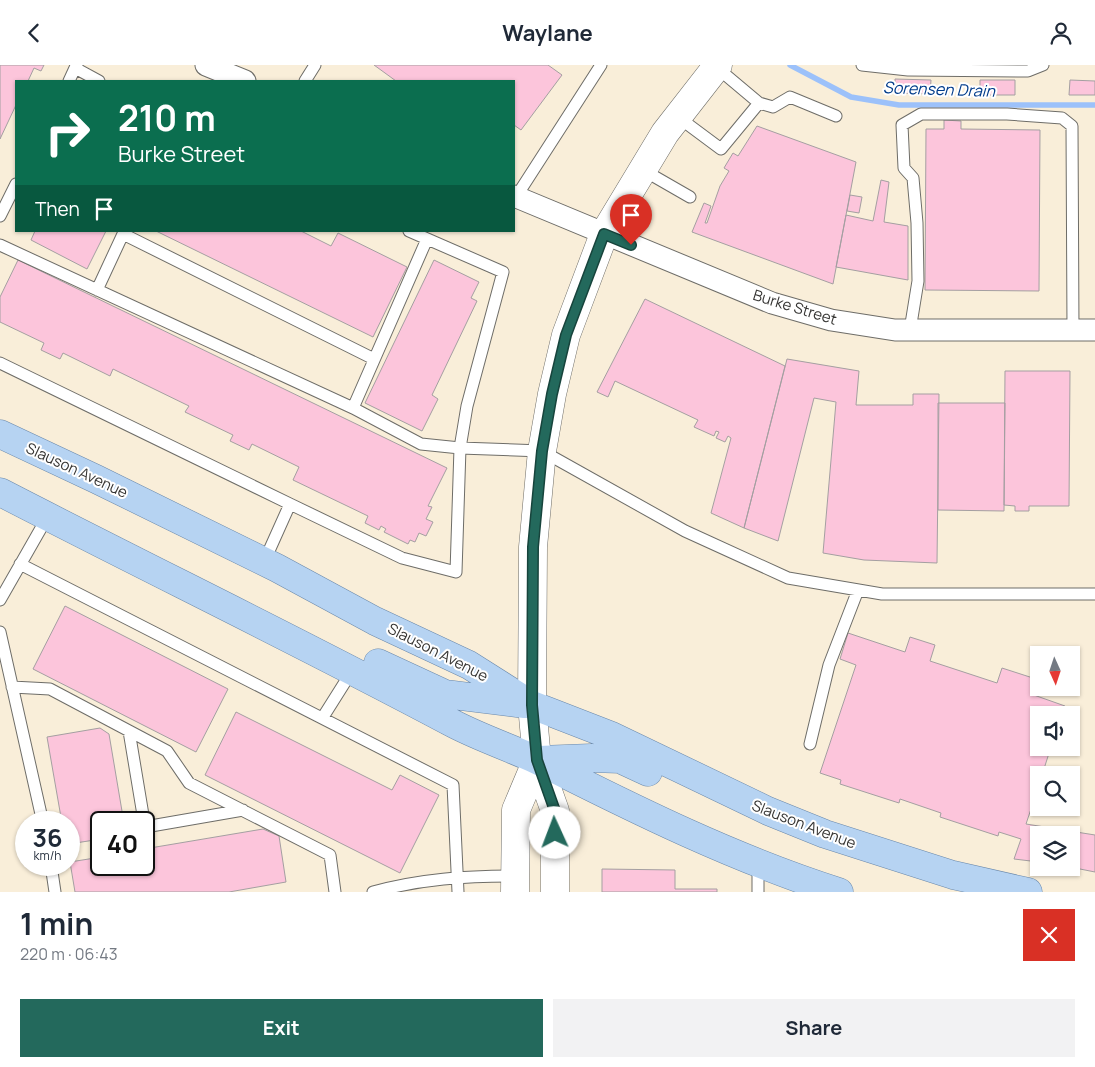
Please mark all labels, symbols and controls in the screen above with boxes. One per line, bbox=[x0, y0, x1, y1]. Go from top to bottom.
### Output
text: Waylane bbox=[502, 18, 593, 48]
icon: back bbox=[20, 19, 48, 47]
icon: person bbox=[1047, 19, 1075, 47]
water label: Sorensen Drain bbox=[883, 76, 996, 102]
text: 210 m bbox=[118, 94, 216, 142]
icon: right bbox=[35, 100, 100, 165]
text: Burke Street bbox=[118, 139, 245, 169]
pin bbox=[610, 194, 652, 245]
icon: arrive bbox=[90, 195, 118, 223]
text: Then bbox=[35, 196, 80, 222]
icon: arrive bbox=[617, 201, 645, 229]
street label: Burke Street bbox=[751, 284, 839, 330]
street label: Slauson Avenue bbox=[23, 437, 131, 503]
street label: Slauson Avenue bbox=[384, 618, 492, 686]
north arrow bbox=[1030, 646, 1080, 696]
map controls bbox=[1030, 646, 1080, 876]
button: sound bbox=[1030, 706, 1080, 756]
button: search bbox=[1030, 766, 1080, 816]
street label: Slauson Avenue bbox=[749, 794, 859, 854]
position arrow bbox=[528, 806, 580, 858]
speed limit sign: 40 bbox=[90, 811, 155, 876]
text: 36 bbox=[32, 820, 63, 855]
button: layers bbox=[1030, 826, 1080, 876]
text: km/h bbox=[34, 847, 61, 864]
text: 1 min bbox=[20, 903, 93, 944]
button: close bbox=[1023, 909, 1075, 961]
text: 220 m · 06:43 bbox=[20, 943, 118, 965]
button: Exit bbox=[20, 999, 543, 1057]
button: Share bbox=[553, 999, 1075, 1057]

